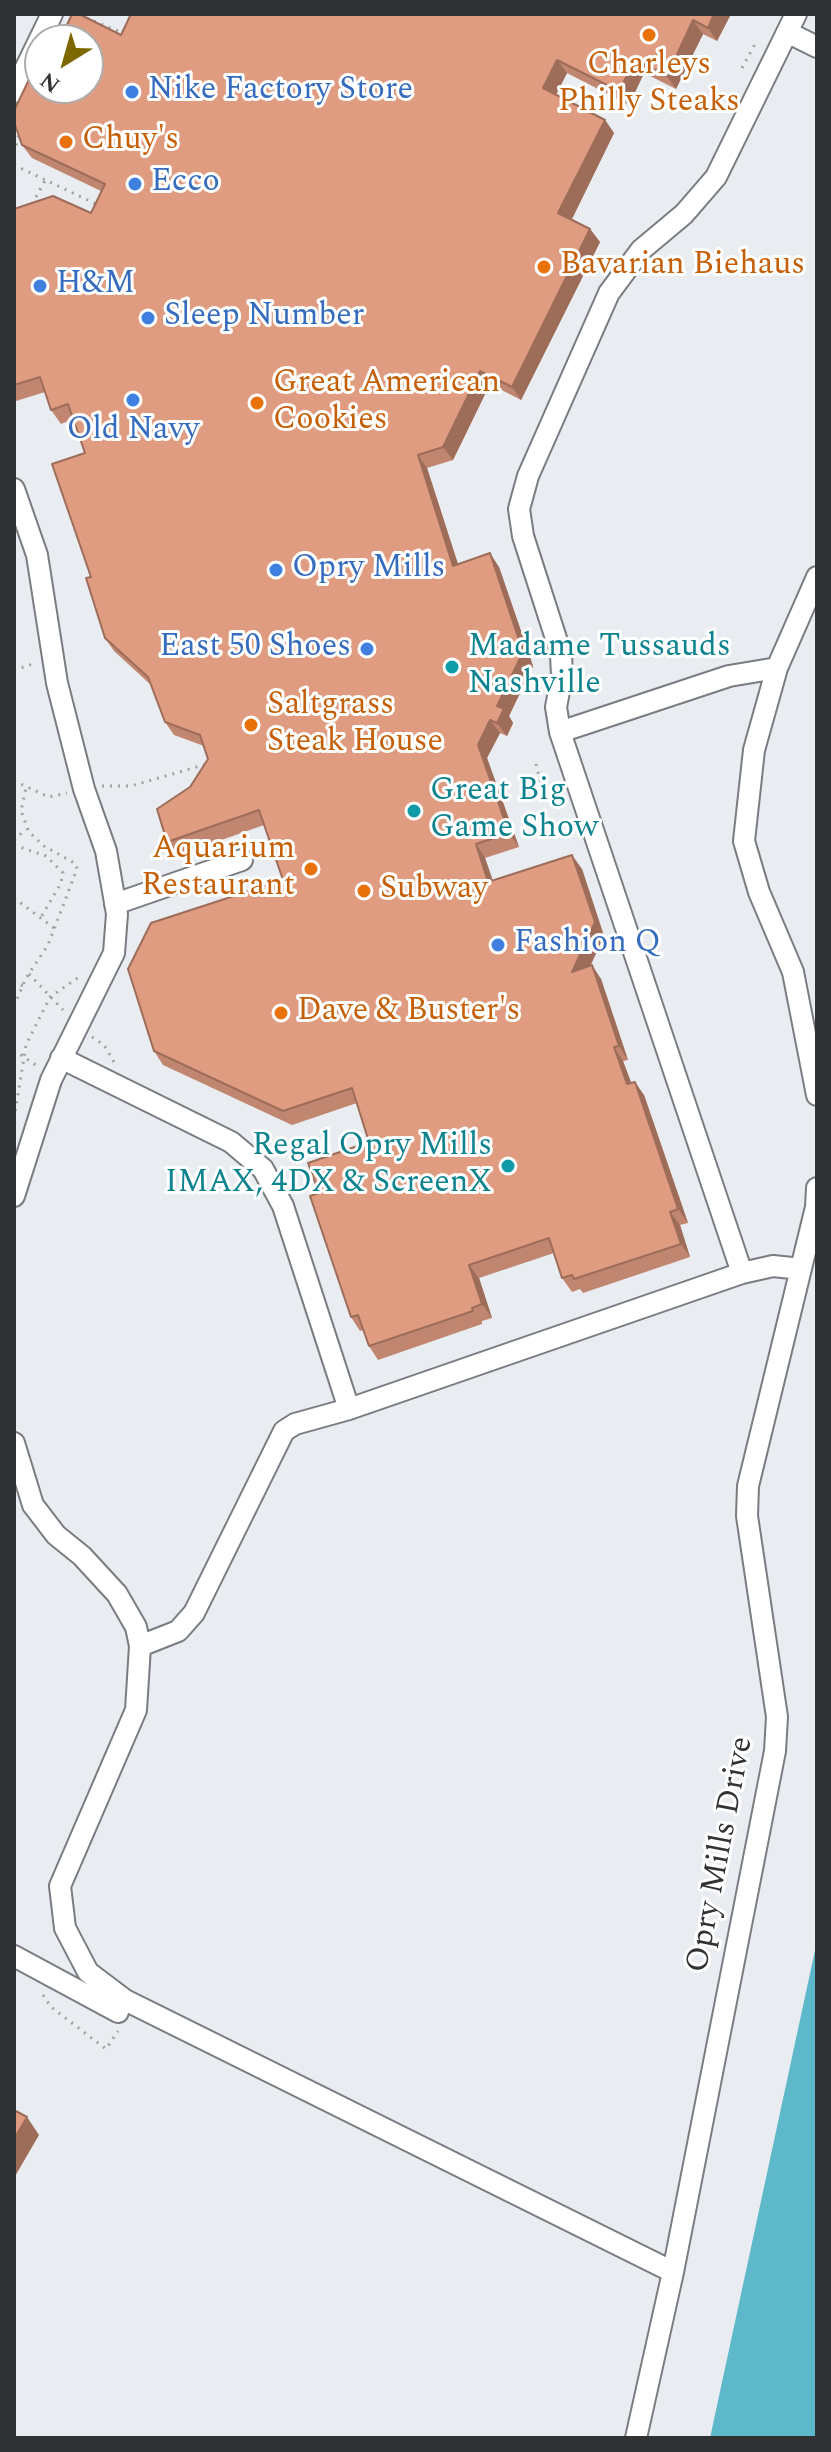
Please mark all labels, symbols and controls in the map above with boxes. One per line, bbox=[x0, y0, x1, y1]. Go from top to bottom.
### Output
north arrow bbox=[24, 24, 104, 104]
marker: Charleys Philly Steaks bbox=[640, 26, 658, 44]
place label: Charleys Philly Steaks bbox=[558, 48, 740, 123]
text: N bbox=[33, 63, 68, 101]
place label: Nike Factory Store bbox=[148, 73, 413, 111]
marker: Nike Factory Store bbox=[123, 83, 141, 101]
place label: Chuy's bbox=[82, 123, 179, 161]
marker: Chuy's bbox=[57, 133, 75, 151]
place label: Ecco bbox=[151, 165, 220, 203]
marker: Ecco bbox=[126, 175, 144, 193]
place label: Bavarian Biehaus bbox=[560, 248, 805, 286]
marker: Bavarian Biehaus bbox=[535, 258, 553, 276]
place label: H&M bbox=[56, 267, 135, 305]
marker: H&M bbox=[31, 277, 49, 295]
place label: Sleep Number bbox=[164, 299, 365, 337]
marker: Sleep Number bbox=[139, 309, 157, 327]
place label: Great American Cookies bbox=[273, 366, 500, 441]
marker: Old Navy bbox=[124, 391, 142, 409]
marker: Great American Cookies bbox=[248, 394, 266, 412]
place label: Old Navy bbox=[67, 413, 199, 451]
place label: Opry Mills bbox=[292, 551, 445, 589]
marker: Opry Mills bbox=[267, 561, 285, 579]
place label: East 50 Shoes bbox=[159, 630, 351, 668]
place label: Madame Tussauds Nashville bbox=[468, 630, 731, 705]
marker: East 50 Shoes bbox=[358, 640, 376, 658]
marker: Madame Tussauds Nashville bbox=[443, 658, 461, 676]
place label: Saltgrass Steak House bbox=[267, 688, 443, 763]
marker: Saltgrass Steak House bbox=[242, 716, 260, 734]
place label: Great Big Game Show bbox=[430, 774, 598, 849]
marker: Great Big Game Show bbox=[405, 802, 423, 820]
place label: Aquarium Restaurant bbox=[141, 832, 295, 907]
marker: Aquarium Restaurant bbox=[302, 860, 320, 878]
place label: Subway bbox=[380, 872, 488, 910]
marker: Subway bbox=[355, 882, 373, 900]
place label: Fashion Q bbox=[514, 926, 661, 964]
marker: Fashion Q bbox=[489, 936, 507, 954]
place label: Dave & Buster's bbox=[297, 994, 520, 1032]
marker: Dave & Buster's bbox=[272, 1004, 290, 1022]
place label: Regal Opry Mills IMAX, 4DX & ScreenX bbox=[165, 1129, 492, 1204]
marker: Regal Opry Mills IMAX, 4DX & ScreenX bbox=[499, 1157, 517, 1175]
street label: Opry Mills Drive bbox=[680, 1734, 764, 1976]

